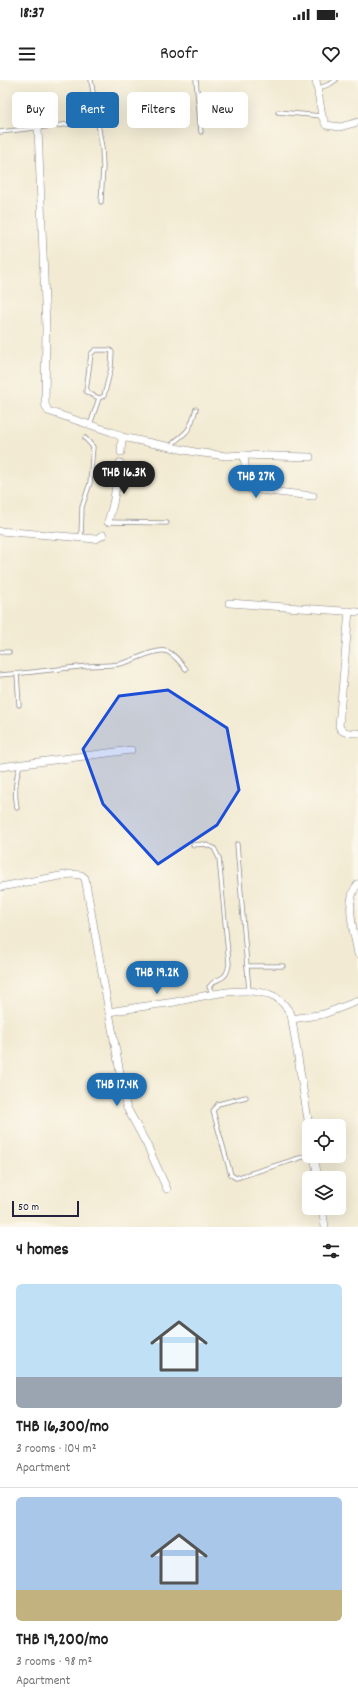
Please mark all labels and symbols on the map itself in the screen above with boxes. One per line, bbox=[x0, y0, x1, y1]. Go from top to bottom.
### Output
pin: THB 16.3K bbox=[78, 461, 170, 495]
pin: THB 27K bbox=[219, 465, 293, 499]
pin: THB 19.2K bbox=[111, 961, 203, 995]
pin: THB 17.4K bbox=[71, 1073, 163, 1107]
scale bar bbox=[12, 1199, 79, 1218]

